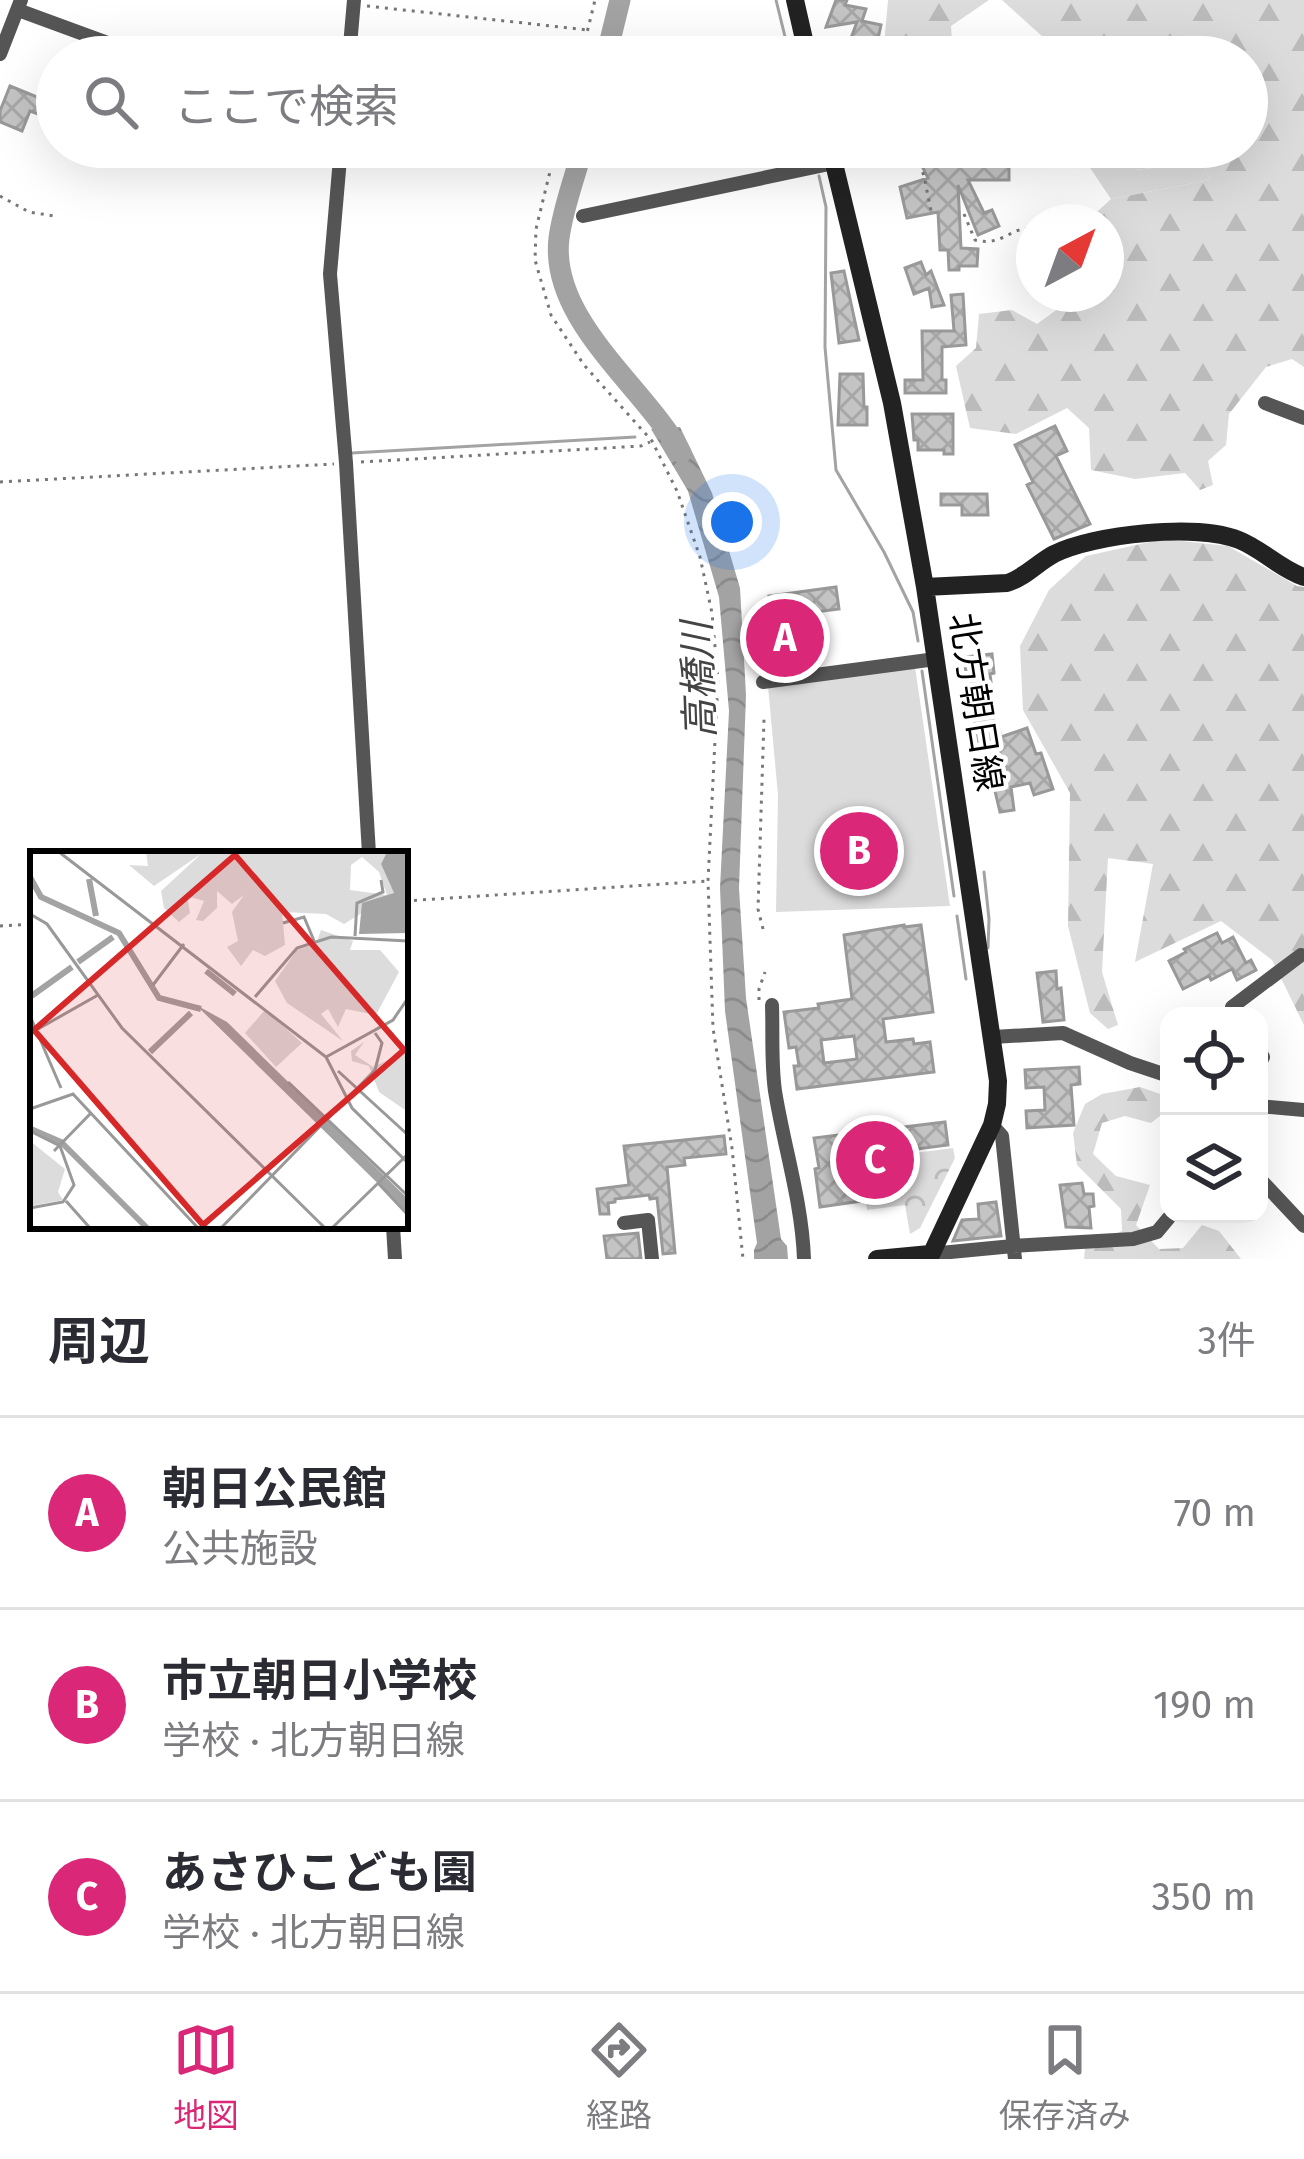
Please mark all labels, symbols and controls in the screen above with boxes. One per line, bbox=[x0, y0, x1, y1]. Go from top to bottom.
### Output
search box bbox=[36, 36, 1268, 168]
icon: search bbox=[78, 69, 144, 135]
text: ここで検索 bbox=[174, 80, 399, 134]
north arrow bbox=[1016, 204, 1124, 312]
your location bbox=[702, 492, 762, 552]
pin: A bbox=[746, 593, 824, 683]
street label: 北方朝日線 bbox=[940, 610, 1012, 794]
water label: 高橋川 bbox=[674, 617, 724, 739]
pin: B bbox=[820, 806, 898, 896]
inset map bbox=[30, 851, 408, 1229]
map controls bbox=[1160, 1007, 1268, 1223]
button: locate bbox=[1160, 1007, 1268, 1115]
pin: C bbox=[836, 1115, 914, 1205]
button: layers bbox=[1160, 1115, 1268, 1223]
text: 周辺 bbox=[48, 1311, 150, 1373]
text: 3件 bbox=[1198, 1318, 1256, 1364]
text: 朝日公民館 bbox=[162, 1462, 387, 1516]
text: A bbox=[75, 1490, 99, 1536]
text: 70 m bbox=[1174, 1490, 1256, 1536]
text: 公共施設 bbox=[162, 1526, 318, 1572]
text: 市立朝日小学校 bbox=[162, 1654, 477, 1708]
text: B bbox=[75, 1682, 99, 1728]
text: 190 m bbox=[1153, 1682, 1256, 1728]
text: 学校 · 北方朝日線 bbox=[162, 1718, 465, 1764]
text: あさひこども園 bbox=[162, 1846, 477, 1900]
text: C bbox=[76, 1874, 98, 1920]
text: 350 m bbox=[1151, 1874, 1256, 1920]
text: 学校 · 北方朝日線 bbox=[162, 1910, 465, 1956]
tab: 地図 bbox=[173, 2017, 239, 2137]
tab: 経路 bbox=[586, 2017, 652, 2137]
tab: 保存済み bbox=[999, 2017, 1131, 2137]

